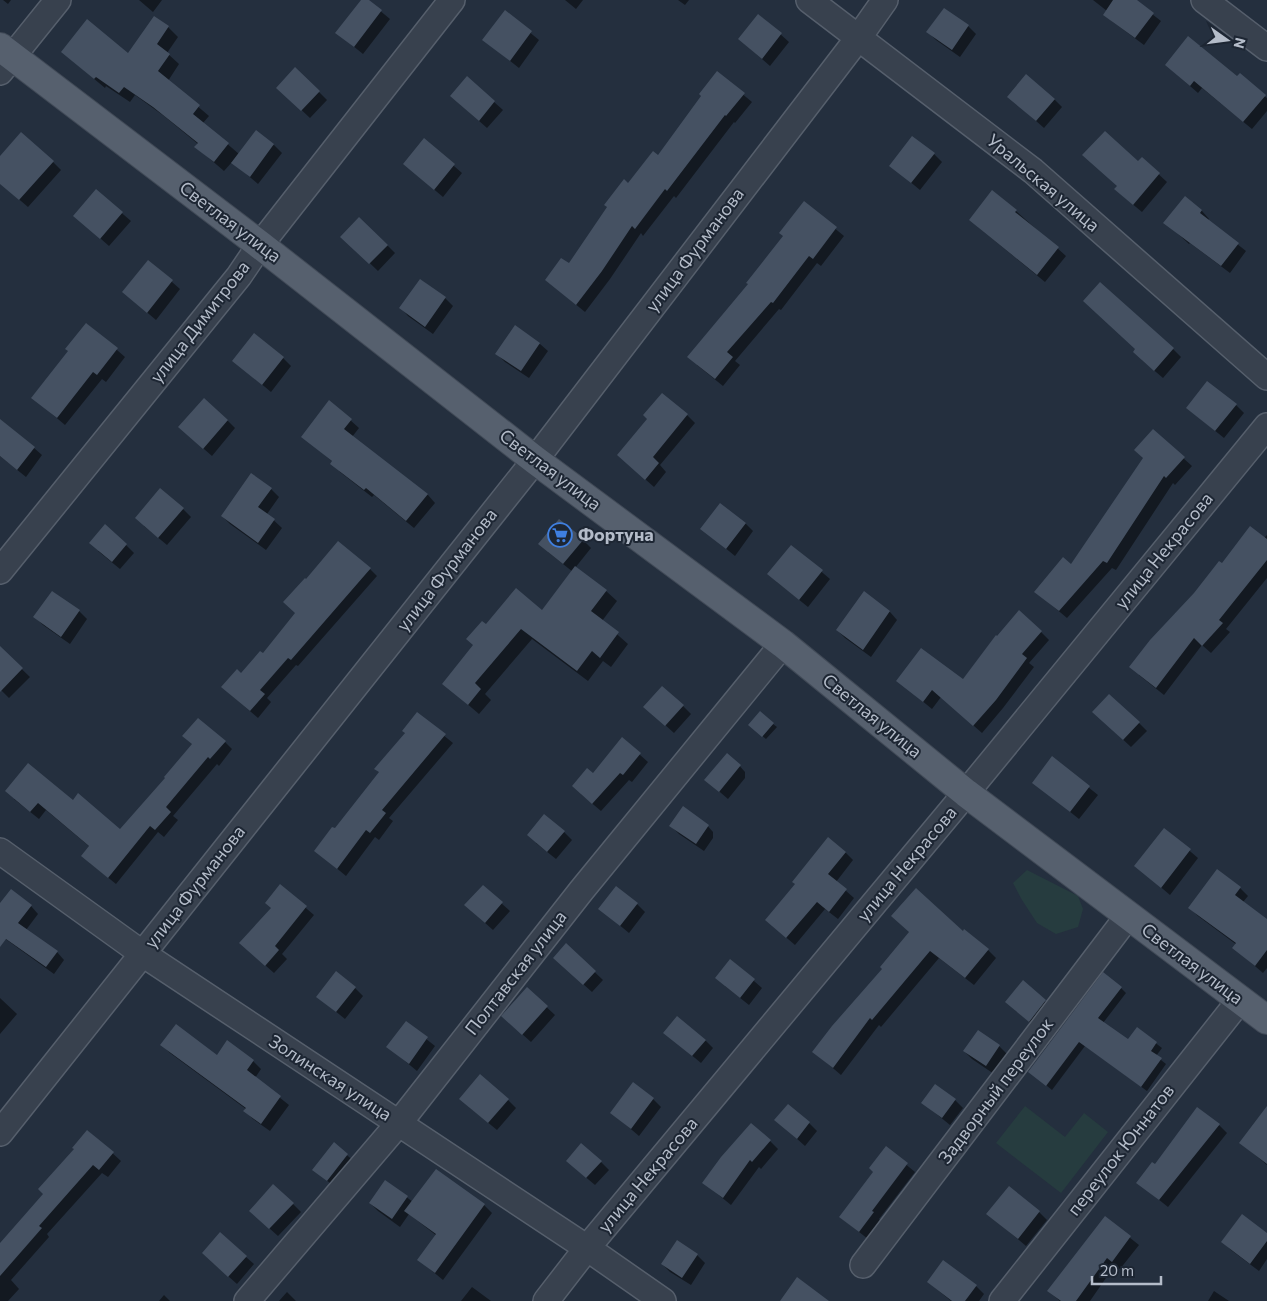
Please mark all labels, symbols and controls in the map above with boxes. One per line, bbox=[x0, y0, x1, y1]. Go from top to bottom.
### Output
north arrow bbox=[1202, 15, 1252, 65]
text: N bbox=[1231, 36, 1250, 50]
street label: Уральская улица bbox=[983, 129, 1105, 236]
street label: Светлая улица bbox=[176, 176, 286, 266]
street label: улица Фурманова bbox=[640, 183, 748, 316]
street label: улица Димитрова bbox=[145, 256, 254, 387]
street label: Светлая улица bbox=[496, 424, 606, 514]
street label: улица Некрасова bbox=[1109, 488, 1217, 613]
street label: улица Фурманова bbox=[391, 504, 501, 635]
supermarket icon: Фортуна bbox=[547, 522, 573, 548]
place label: Фортуна bbox=[578, 523, 654, 545]
street label: Светлая улица bbox=[819, 668, 927, 762]
street label: улица Некрасова bbox=[852, 801, 961, 925]
street label: улица Фурманова bbox=[139, 821, 249, 952]
street label: Полтавская улица bbox=[460, 906, 571, 1039]
street label: Светлая улица bbox=[1138, 918, 1248, 1008]
street label: Задворный переулок bbox=[933, 1013, 1058, 1168]
street label: Золинская улица bbox=[265, 1029, 396, 1125]
street label: переулок Юннатов bbox=[1062, 1079, 1178, 1219]
street label: улица Некрасова bbox=[593, 1112, 702, 1236]
scale bar bbox=[1092, 1254, 1161, 1286]
text: 20 m bbox=[1100, 1261, 1134, 1279]

